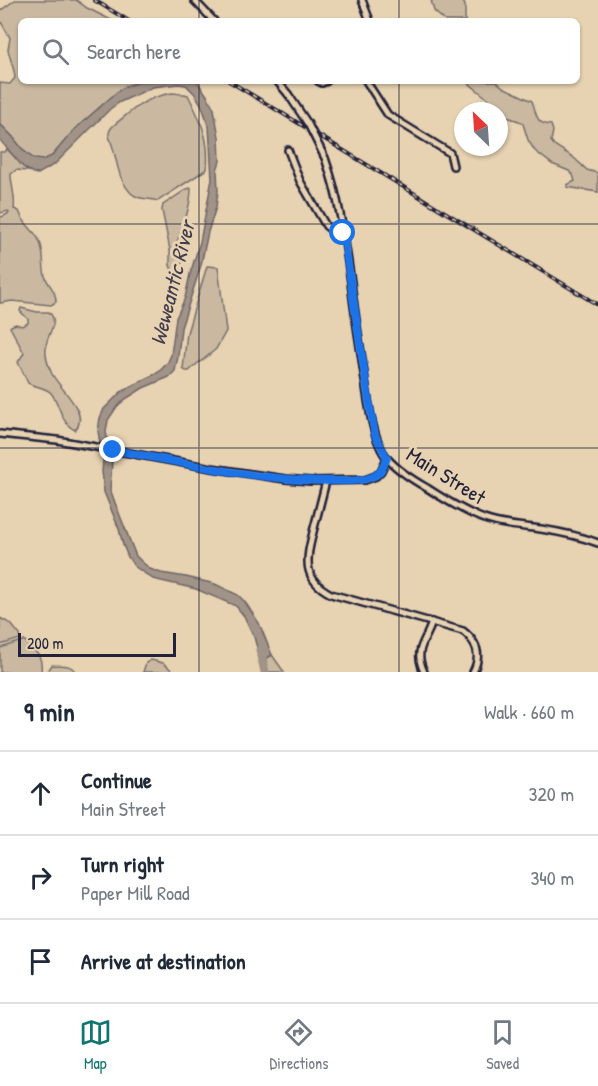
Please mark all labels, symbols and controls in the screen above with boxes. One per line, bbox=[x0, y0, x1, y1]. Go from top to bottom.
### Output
search box bbox=[18, 18, 580, 84]
icon: search bbox=[39, 35, 72, 68]
text: Search here bbox=[87, 36, 181, 66]
north arrow bbox=[454, 102, 508, 156]
water label: Weweantic River bbox=[142, 215, 203, 348]
route start bbox=[329, 219, 355, 245]
route end bbox=[99, 436, 125, 462]
street label: Main Street bbox=[401, 440, 492, 512]
scale bar bbox=[18, 630, 176, 658]
text: 200 m bbox=[27, 632, 63, 654]
text: 9 min bbox=[24, 694, 75, 729]
text: Walk · 660 m bbox=[484, 698, 574, 725]
text: Continue bbox=[81, 765, 152, 795]
icon: ahead bbox=[24, 777, 57, 810]
text: 320 m bbox=[529, 780, 574, 807]
text: Main Street bbox=[81, 795, 165, 822]
text: Turn right bbox=[81, 849, 164, 879]
icon: right bbox=[24, 861, 57, 894]
text: 340 m bbox=[530, 864, 574, 891]
text: Paper Mill Road bbox=[81, 879, 190, 906]
icon: arrive bbox=[24, 945, 57, 978]
text: Arrive at destination bbox=[81, 946, 246, 976]
tab: Map bbox=[79, 1016, 112, 1074]
tab: Directions bbox=[270, 1016, 328, 1074]
tab: Saved bbox=[486, 1016, 519, 1074]

